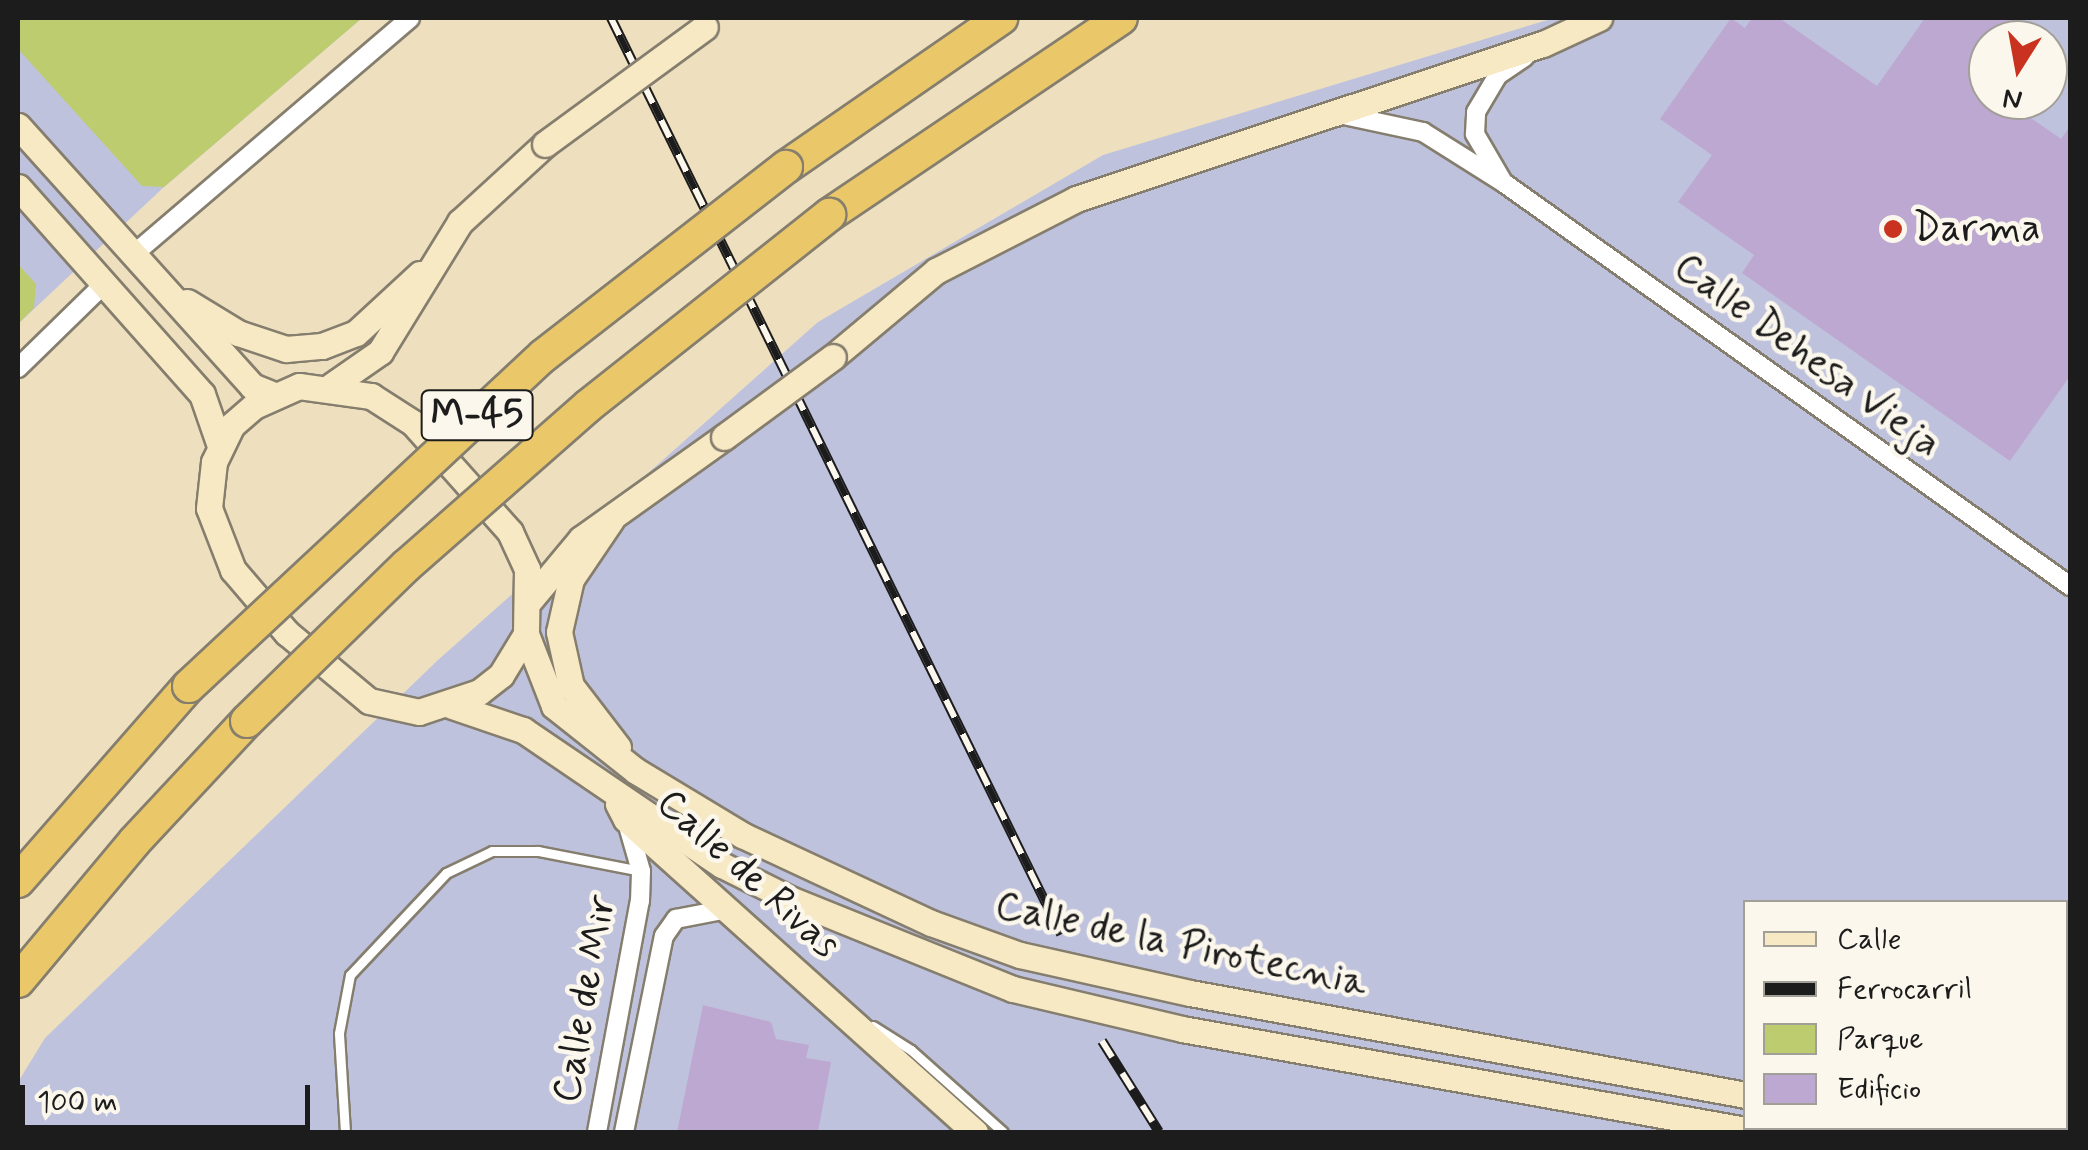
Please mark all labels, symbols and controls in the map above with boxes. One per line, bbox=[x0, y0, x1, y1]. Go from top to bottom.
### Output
north arrow bbox=[1968, 20, 2068, 120]
text: N bbox=[2000, 78, 2025, 118]
place label: Darma bbox=[1913, 205, 2041, 253]
marker: Darma bbox=[1882, 218, 1904, 240]
street label: Calle Dehesa Vieja bbox=[1662, 241, 1952, 471]
road number: M-45 bbox=[420, 382, 534, 448]
street label: Calle de Rivas bbox=[645, 778, 851, 970]
street label: Calle de la Pirotecnia bbox=[992, 882, 1370, 1008]
street label: Calle de Mir bbox=[543, 893, 627, 1105]
legend bbox=[1743, 900, 2068, 1130]
text: Calle bbox=[1837, 920, 1902, 959]
text: Ferrocarril bbox=[1837, 970, 1972, 1009]
text: Parque bbox=[1837, 1020, 1923, 1059]
scale bar bbox=[25, 1065, 315, 1127]
text: Edificio bbox=[1837, 1070, 1921, 1109]
text: 100 m bbox=[37, 1083, 118, 1122]

